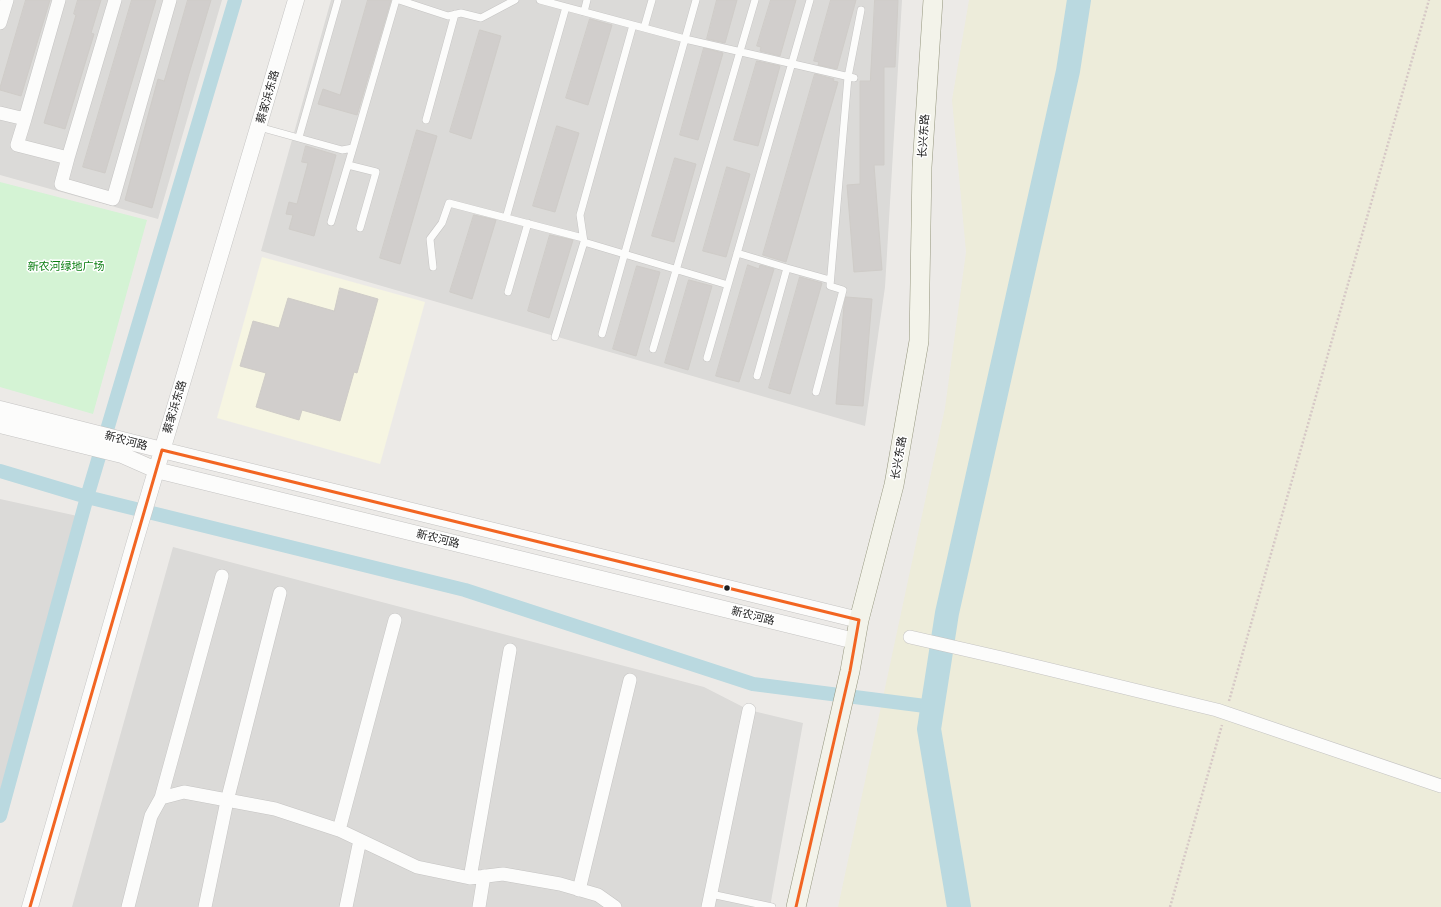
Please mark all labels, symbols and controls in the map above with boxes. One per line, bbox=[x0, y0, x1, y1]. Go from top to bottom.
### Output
street label: 蔡家浜东路 bbox=[254, 69, 282, 125]
street label: 长兴东路 bbox=[916, 114, 932, 158]
park label: 新农河绿地广场 bbox=[28, 260, 104, 274]
street label: 蔡家浜东路 bbox=[161, 379, 189, 435]
street label: 新农河路 bbox=[103, 429, 149, 453]
street label: 长兴东路 bbox=[889, 435, 909, 481]
street label: 新农河路 bbox=[415, 527, 461, 551]
unlabelled marker bbox=[722, 583, 732, 593]
street label: 新农河路 bbox=[730, 604, 776, 628]

